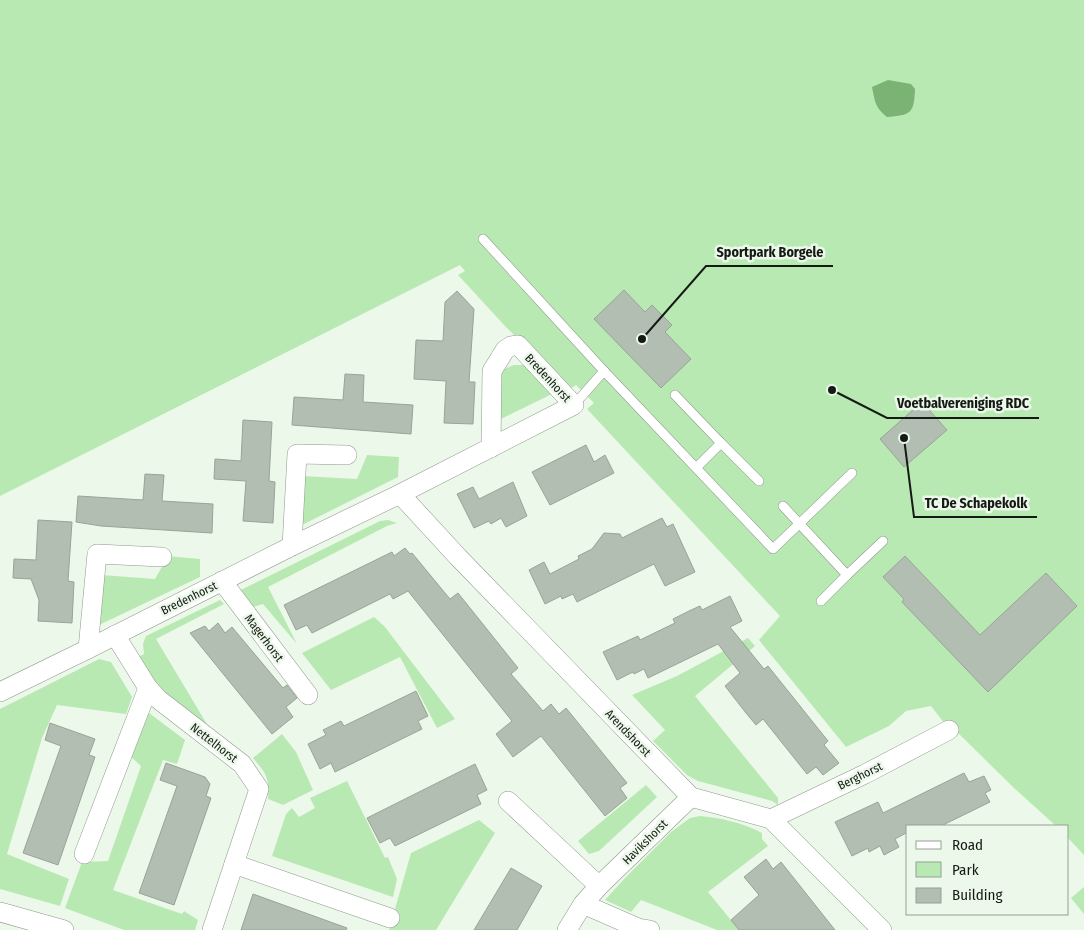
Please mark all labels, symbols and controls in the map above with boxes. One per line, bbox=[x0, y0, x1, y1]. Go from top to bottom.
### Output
callout: Sportpark Borgele bbox=[706, 237, 833, 266]
text: Sportpark Borgele bbox=[717, 244, 823, 261]
street label: Bredenhorst bbox=[522, 351, 574, 405]
callout: Voetbalvereniging RDC bbox=[887, 389, 1039, 418]
text: Voetbalvereniging RDC bbox=[896, 395, 1030, 412]
callout: TC De Schapekolk bbox=[914, 488, 1037, 517]
text: TC De Schapekolk bbox=[925, 495, 1028, 512]
street label: Bredenhorst bbox=[159, 578, 219, 618]
street label: Magerhorst bbox=[242, 612, 286, 664]
street label: Arendshorst bbox=[602, 707, 654, 759]
street label: Nettelhorst bbox=[188, 720, 240, 766]
street label: Berghorst bbox=[835, 759, 885, 793]
street label: Havikshorst bbox=[620, 817, 670, 867]
legend bbox=[906, 825, 1069, 915]
text: Road bbox=[952, 836, 983, 854]
text: Park bbox=[952, 861, 979, 879]
text: Building bbox=[952, 886, 1003, 904]

